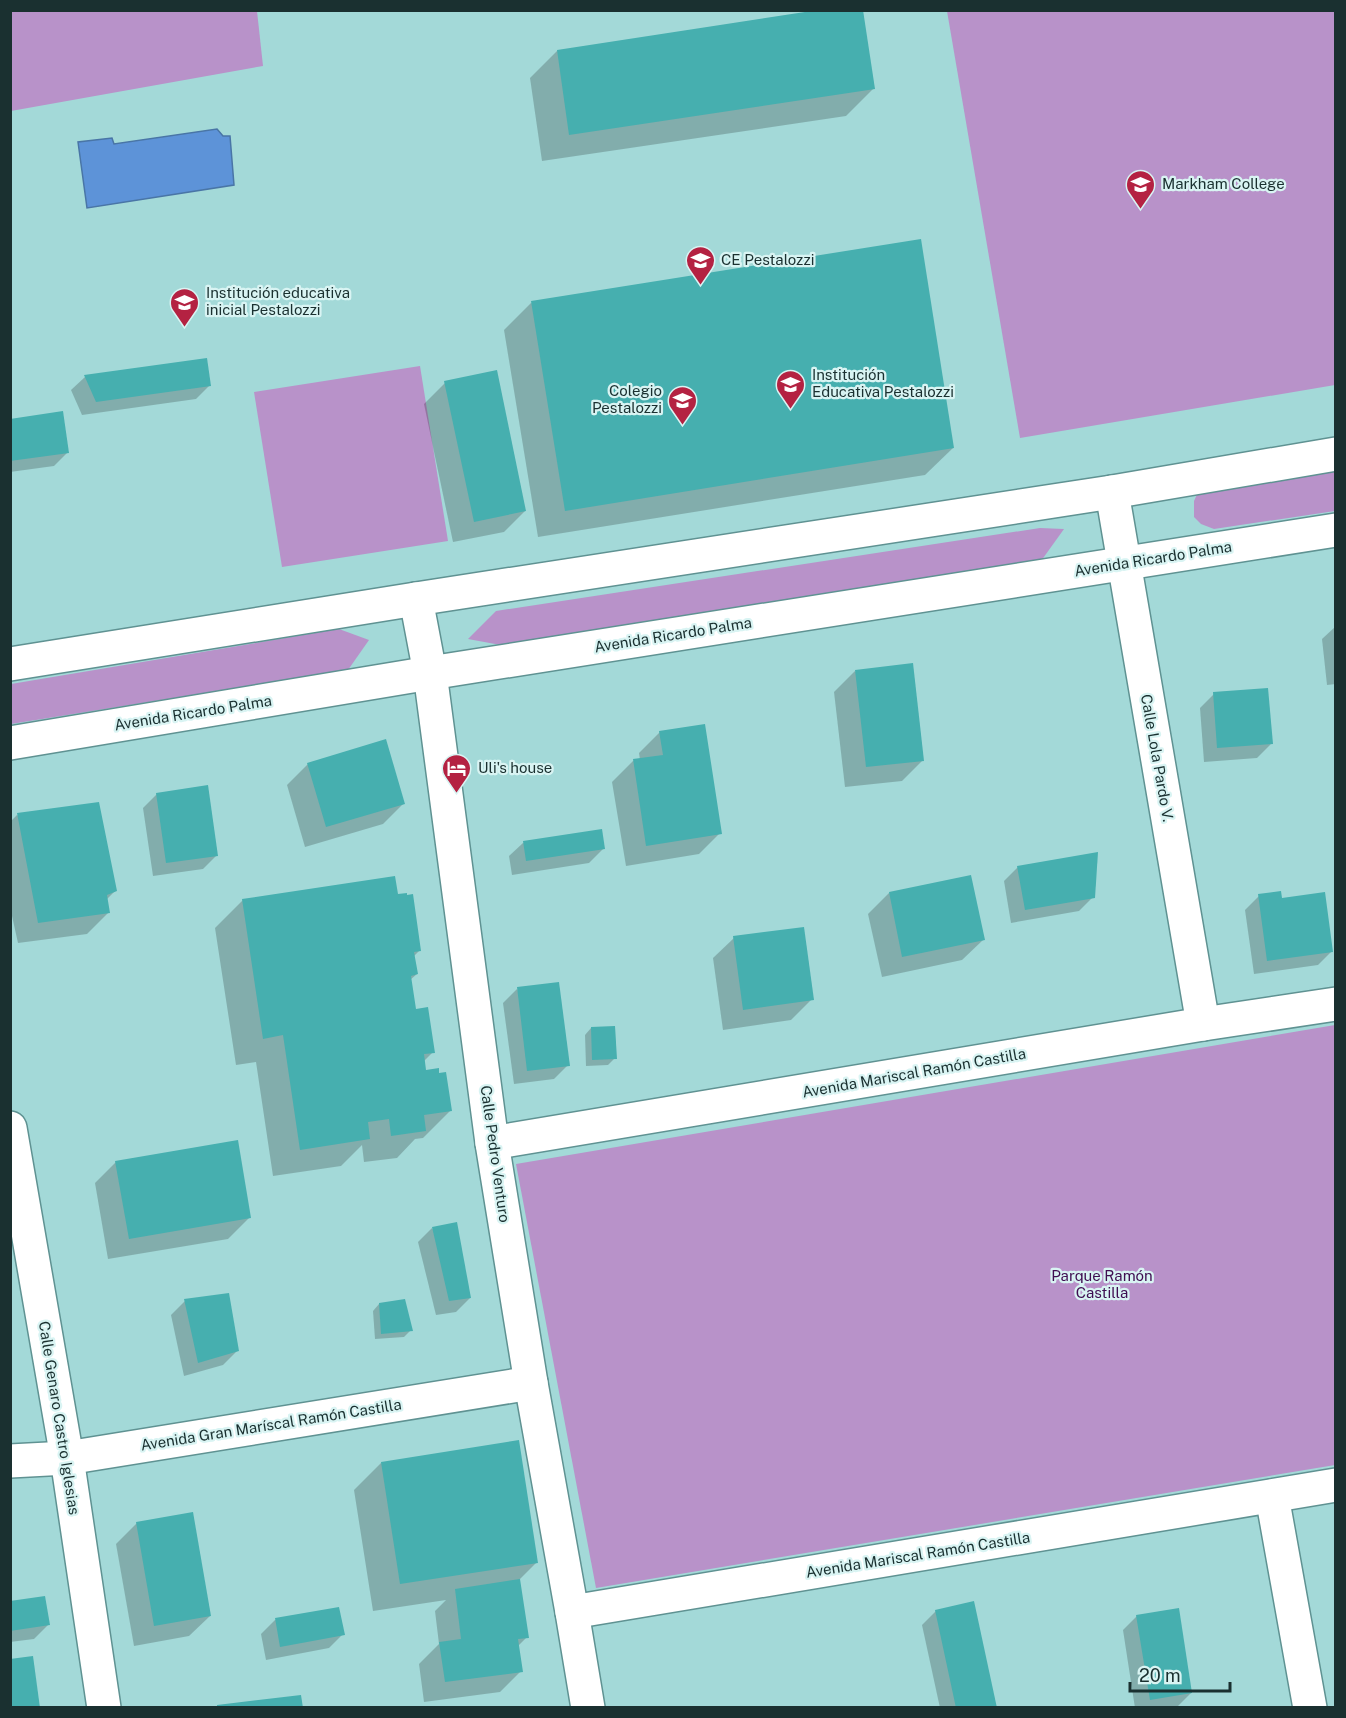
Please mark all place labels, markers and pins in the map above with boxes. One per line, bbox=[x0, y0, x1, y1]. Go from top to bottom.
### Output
school or university icon: Markham College bbox=[1125, 168, 1157, 210]
place label: Markham College bbox=[1162, 175, 1285, 192]
school or university icon: CE Pestalozzi bbox=[684, 244, 716, 286]
place label: CE Pestalozzi bbox=[721, 251, 814, 268]
place label: Institución educativa inicial Pestalozzi bbox=[206, 284, 350, 318]
school or university icon: Institución educativa inicial Pestalozzi bbox=[169, 286, 201, 328]
place label: Institución Educativa Pestalozzi bbox=[812, 366, 954, 400]
school or university icon: Institución Educativa Pestalozzi bbox=[775, 368, 807, 410]
place label: Colegio Pestalozzi bbox=[592, 382, 662, 416]
school or university icon: Colegio Pestalozzi bbox=[667, 384, 699, 426]
hotel icon: Uli's house bbox=[441, 752, 473, 794]
place label: Uli's house bbox=[478, 759, 552, 776]

